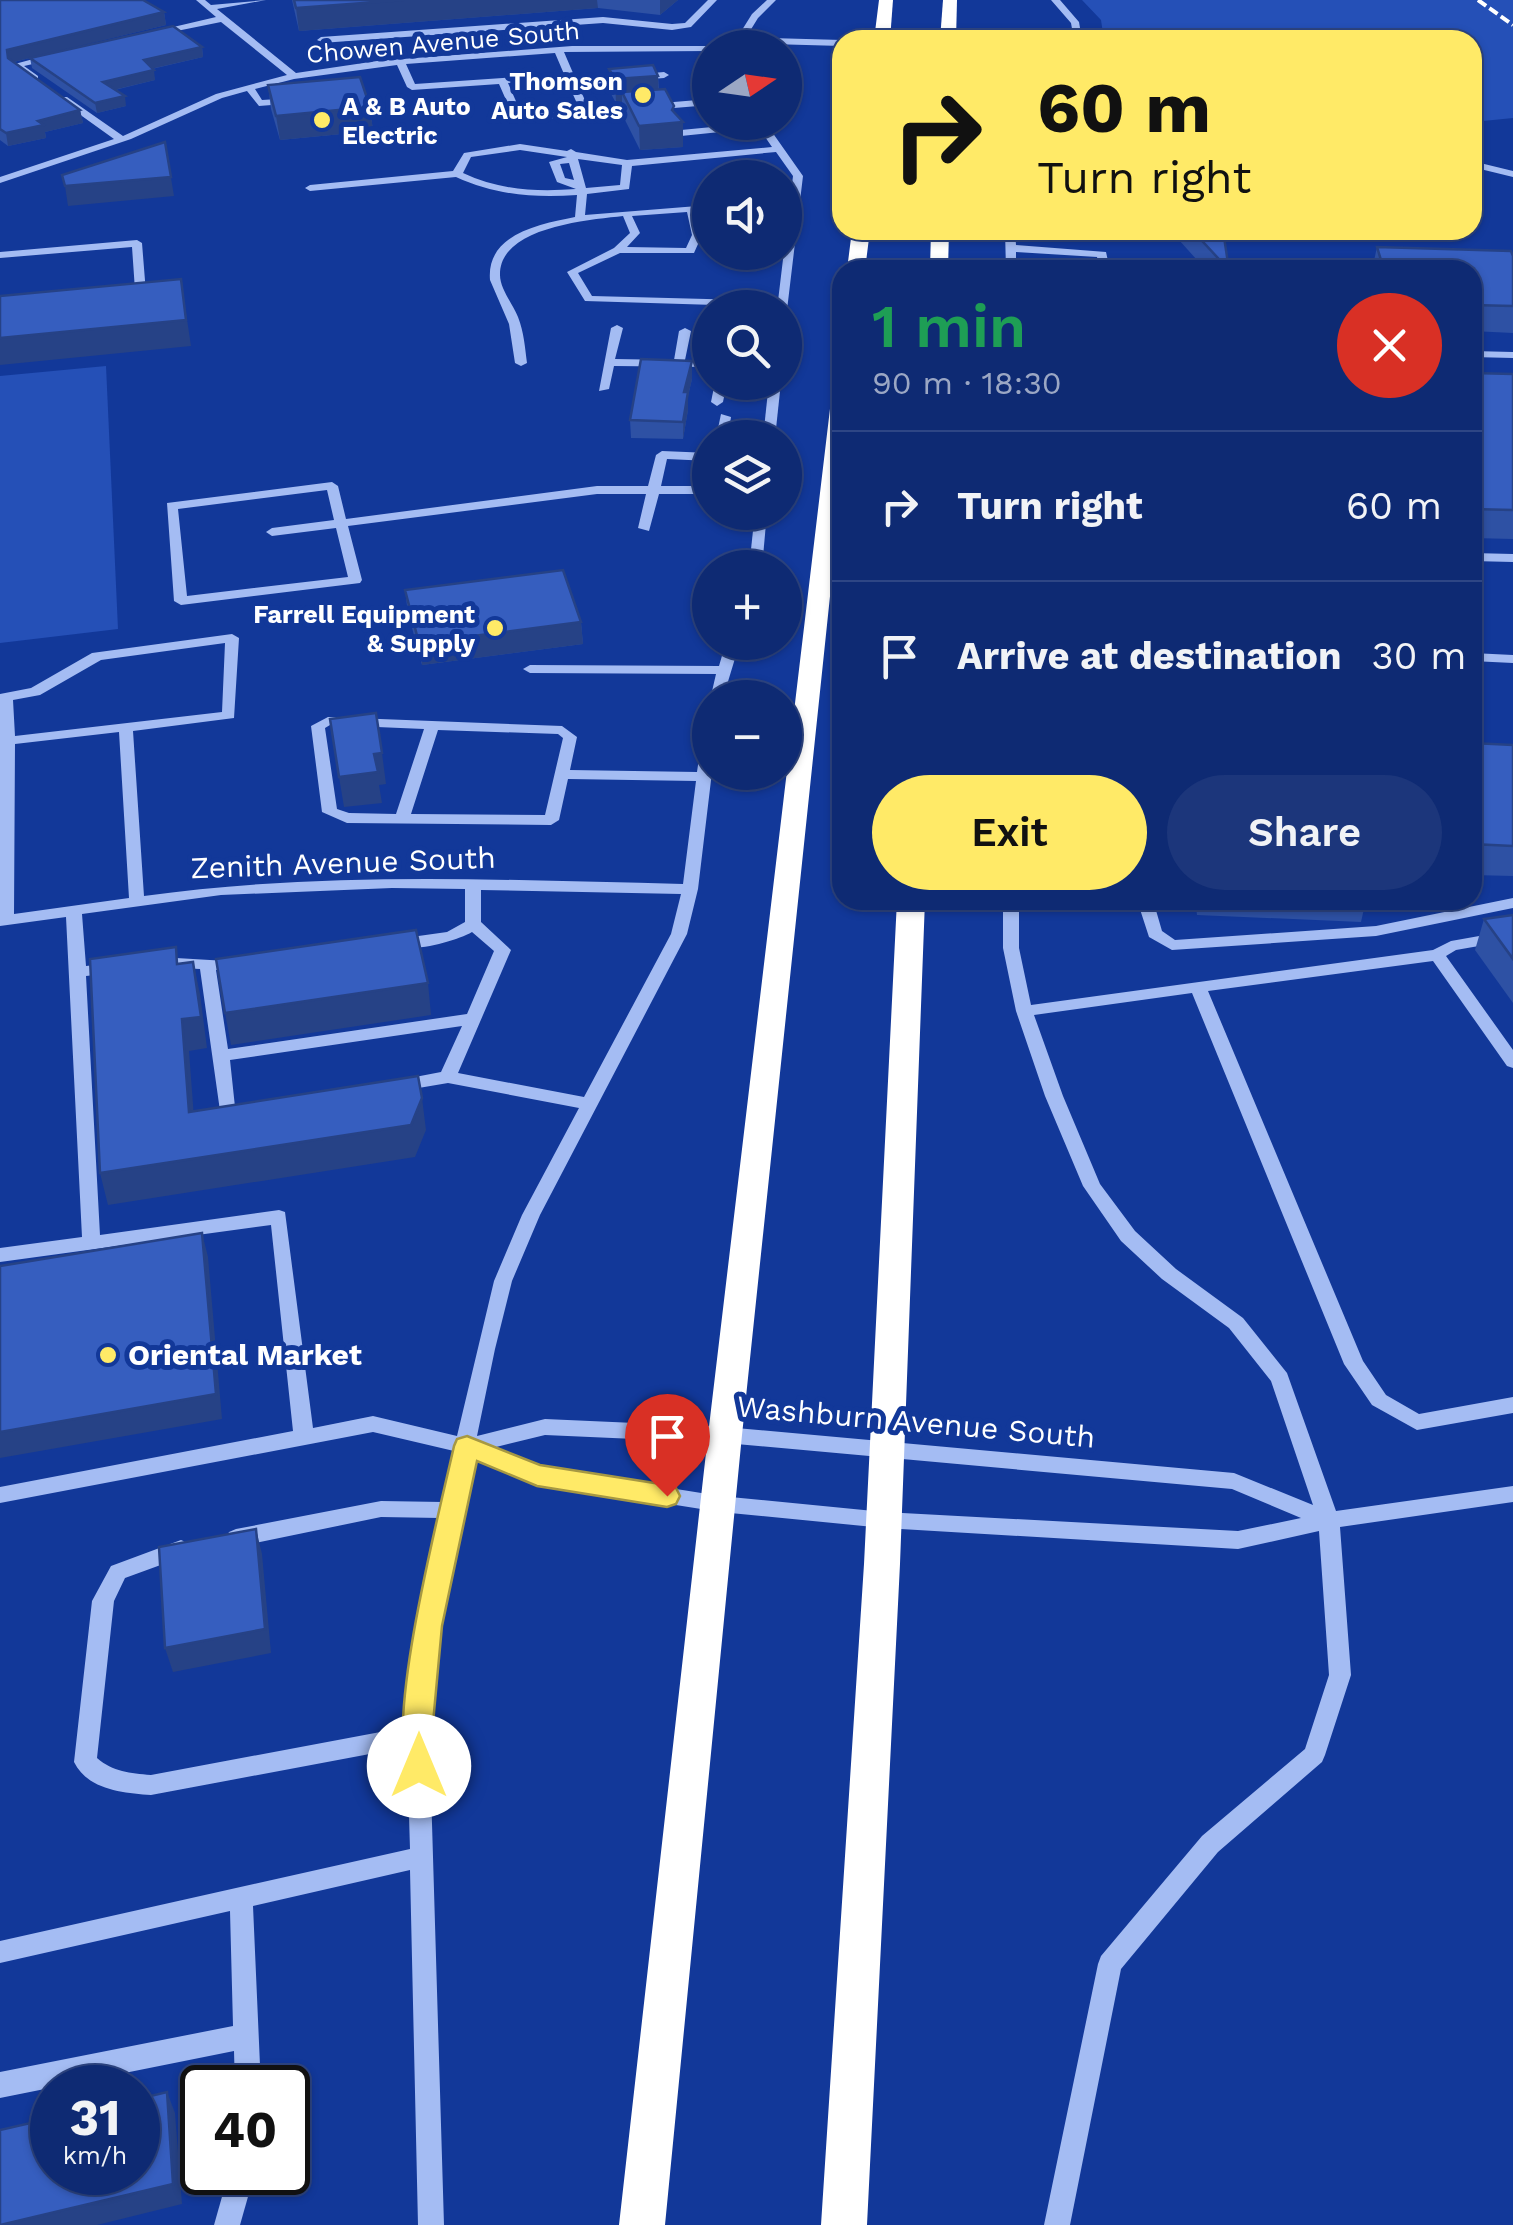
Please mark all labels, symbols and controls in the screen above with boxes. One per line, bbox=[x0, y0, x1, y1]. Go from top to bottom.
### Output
street label: Chowen Avenue South bbox=[305, 16, 581, 69]
north arrow bbox=[692, 30, 802, 140]
map controls bbox=[692, 30, 802, 790]
place label: Thomson Auto Sales bbox=[491, 67, 623, 125]
text: 60 m bbox=[1037, 67, 1211, 149]
icon: right bbox=[872, 70, 1002, 200]
marker: Thomson Auto Sales bbox=[632, 84, 654, 106]
place label: A & B Auto Electric bbox=[342, 92, 471, 150]
marker: A & B Auto Electric bbox=[311, 109, 333, 131]
text: Turn right bbox=[1037, 151, 1251, 204]
button: sound bbox=[692, 160, 802, 270]
button: search bbox=[692, 290, 802, 400]
text: 1 min bbox=[872, 291, 1026, 362]
button: close bbox=[1337, 293, 1442, 398]
text: 90 m · 18:30 bbox=[872, 364, 1062, 402]
button: layers bbox=[692, 420, 802, 530]
icon: right bbox=[872, 479, 927, 534]
text: Turn right bbox=[957, 484, 1143, 528]
text: 60 m bbox=[1346, 484, 1442, 528]
button: + bbox=[692, 550, 802, 660]
place label: Farrell Equipment & Supply bbox=[253, 600, 476, 658]
marker: Farrell Equipment & Supply bbox=[484, 617, 506, 639]
icon: arrive bbox=[872, 629, 927, 684]
text: Arrive at destination bbox=[957, 634, 1342, 678]
text: 30 m bbox=[1372, 634, 1467, 678]
button: − bbox=[692, 680, 802, 790]
button: Exit bbox=[872, 775, 1147, 890]
button: Share bbox=[1167, 775, 1442, 890]
street label: Zenith Avenue South bbox=[190, 840, 496, 885]
place label: Oriental Market bbox=[128, 1337, 362, 1372]
marker: Oriental Market bbox=[97, 1344, 119, 1366]
street label: Washburn Avenue South bbox=[736, 1388, 1097, 1455]
pin bbox=[625, 1394, 710, 1497]
icon: arrive bbox=[640, 1409, 695, 1464]
position arrow bbox=[367, 1714, 471, 1818]
speed limit sign: 40 bbox=[180, 2065, 310, 2195]
text: 31 bbox=[69, 2088, 121, 2147]
text: km/h bbox=[63, 2141, 127, 2170]

